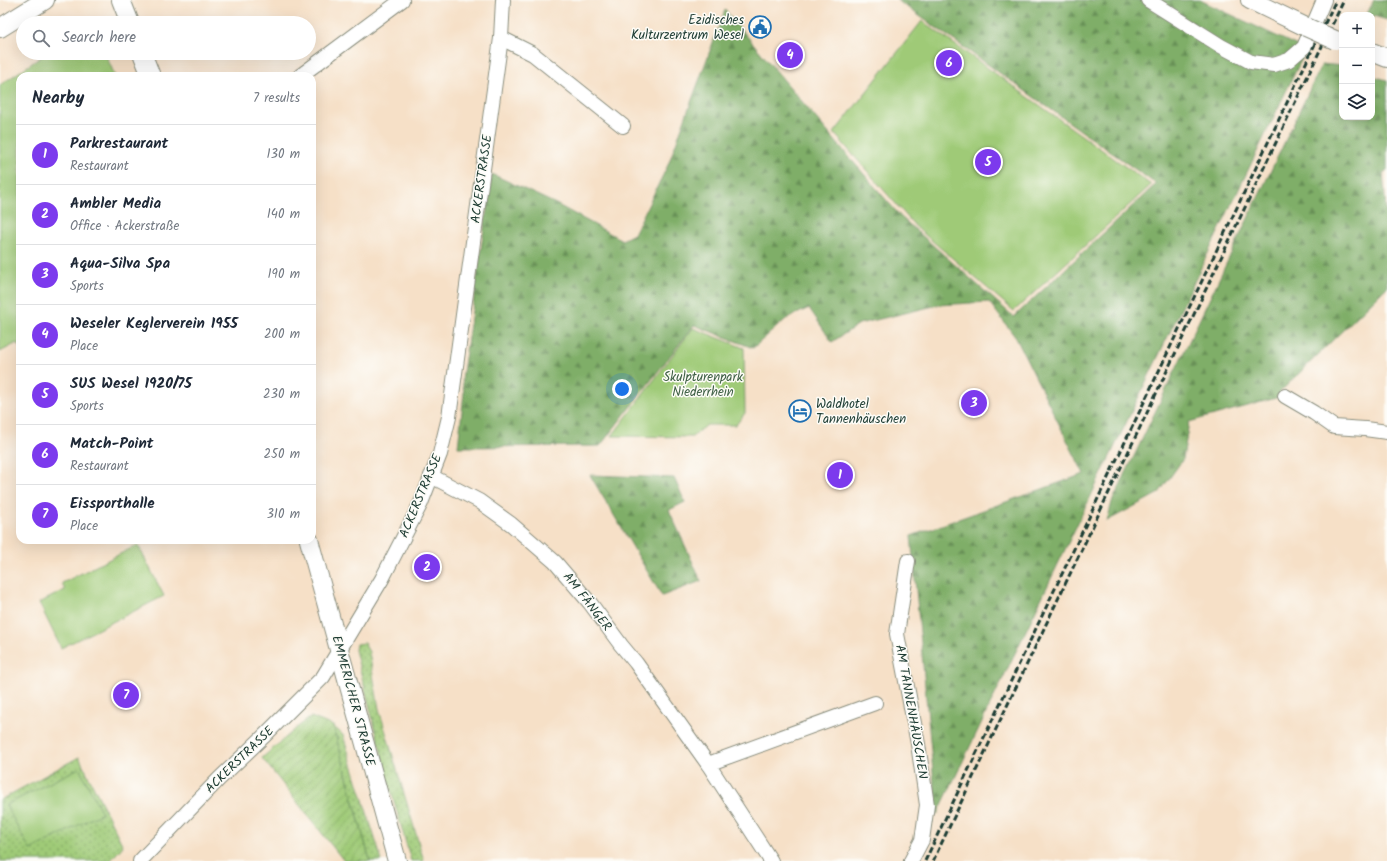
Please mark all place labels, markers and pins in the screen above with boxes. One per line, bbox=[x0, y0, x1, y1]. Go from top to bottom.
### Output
place label: Ezidisches Kulturzentrum Wesel bbox=[631, 10, 744, 46]
public building icon: Ezidisches Kulturzentrum Wesel bbox=[747, 14, 773, 40]
pin: 4 bbox=[777, 40, 803, 70]
pin: 6 bbox=[936, 48, 962, 78]
pin: 5 bbox=[975, 147, 1001, 177]
pin: 3 bbox=[961, 388, 987, 418]
place label: Waldhotel Tannenhäuschen bbox=[816, 394, 906, 430]
hotel icon: Waldhotel Tannenhäuschen bbox=[787, 398, 813, 424]
pin: 1 bbox=[827, 460, 853, 490]
pin: 2 bbox=[414, 552, 440, 582]
pin: 7 bbox=[113, 680, 139, 710]

